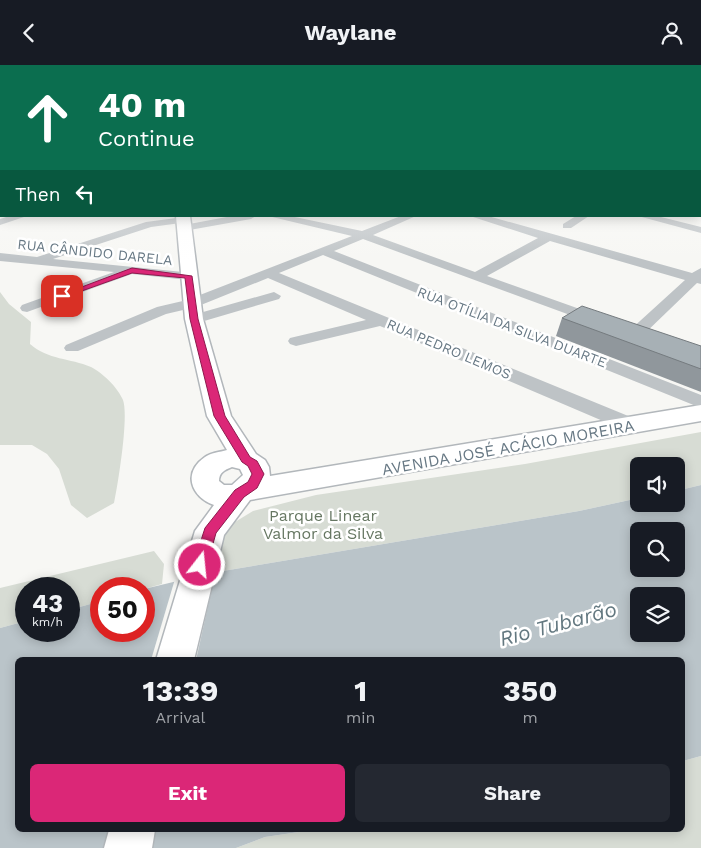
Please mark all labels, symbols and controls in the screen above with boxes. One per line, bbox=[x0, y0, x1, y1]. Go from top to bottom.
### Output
icon: back bbox=[15, 19, 43, 47]
icon: person bbox=[658, 19, 686, 47]
text: Waylane bbox=[305, 20, 396, 45]
text: 40 m bbox=[98, 84, 186, 126]
icon: ahead bbox=[15, 85, 80, 150]
text: Continue bbox=[98, 126, 195, 151]
icon: left bbox=[71, 180, 99, 208]
text: Then bbox=[15, 183, 61, 206]
street label: RUA CÂNDIDO DARELA bbox=[17, 236, 173, 268]
pin bbox=[41, 275, 83, 317]
icon: arrive bbox=[48, 282, 76, 310]
street label: RUA OTÍLIA DA SILVA DUARTE bbox=[415, 283, 609, 371]
street label: RUA PEDRO LEMOS bbox=[385, 316, 513, 382]
street label: AVENIDA JOSÉ ACÁCIO MOREIRA bbox=[380, 416, 636, 479]
map controls bbox=[630, 457, 685, 642]
button: sound bbox=[630, 457, 685, 512]
park label: Parque Linear Valmor da Silva bbox=[263, 506, 383, 543]
button: search bbox=[630, 522, 685, 577]
position arrow bbox=[173, 538, 225, 590]
speed limit sign: 50 bbox=[90, 577, 155, 642]
button: layers bbox=[630, 587, 685, 642]
text: 43 bbox=[32, 589, 63, 618]
water label: Rio Tubarão bbox=[496, 596, 619, 651]
text: km/h bbox=[32, 615, 63, 629]
text: 13:39 bbox=[142, 673, 219, 708]
text: 1 bbox=[354, 673, 367, 708]
text: 350 bbox=[503, 673, 558, 708]
text: Arrival bbox=[156, 708, 205, 727]
text: min bbox=[346, 708, 375, 727]
text: m bbox=[523, 708, 538, 727]
button: Exit bbox=[30, 764, 345, 822]
button: Share bbox=[355, 764, 670, 822]

